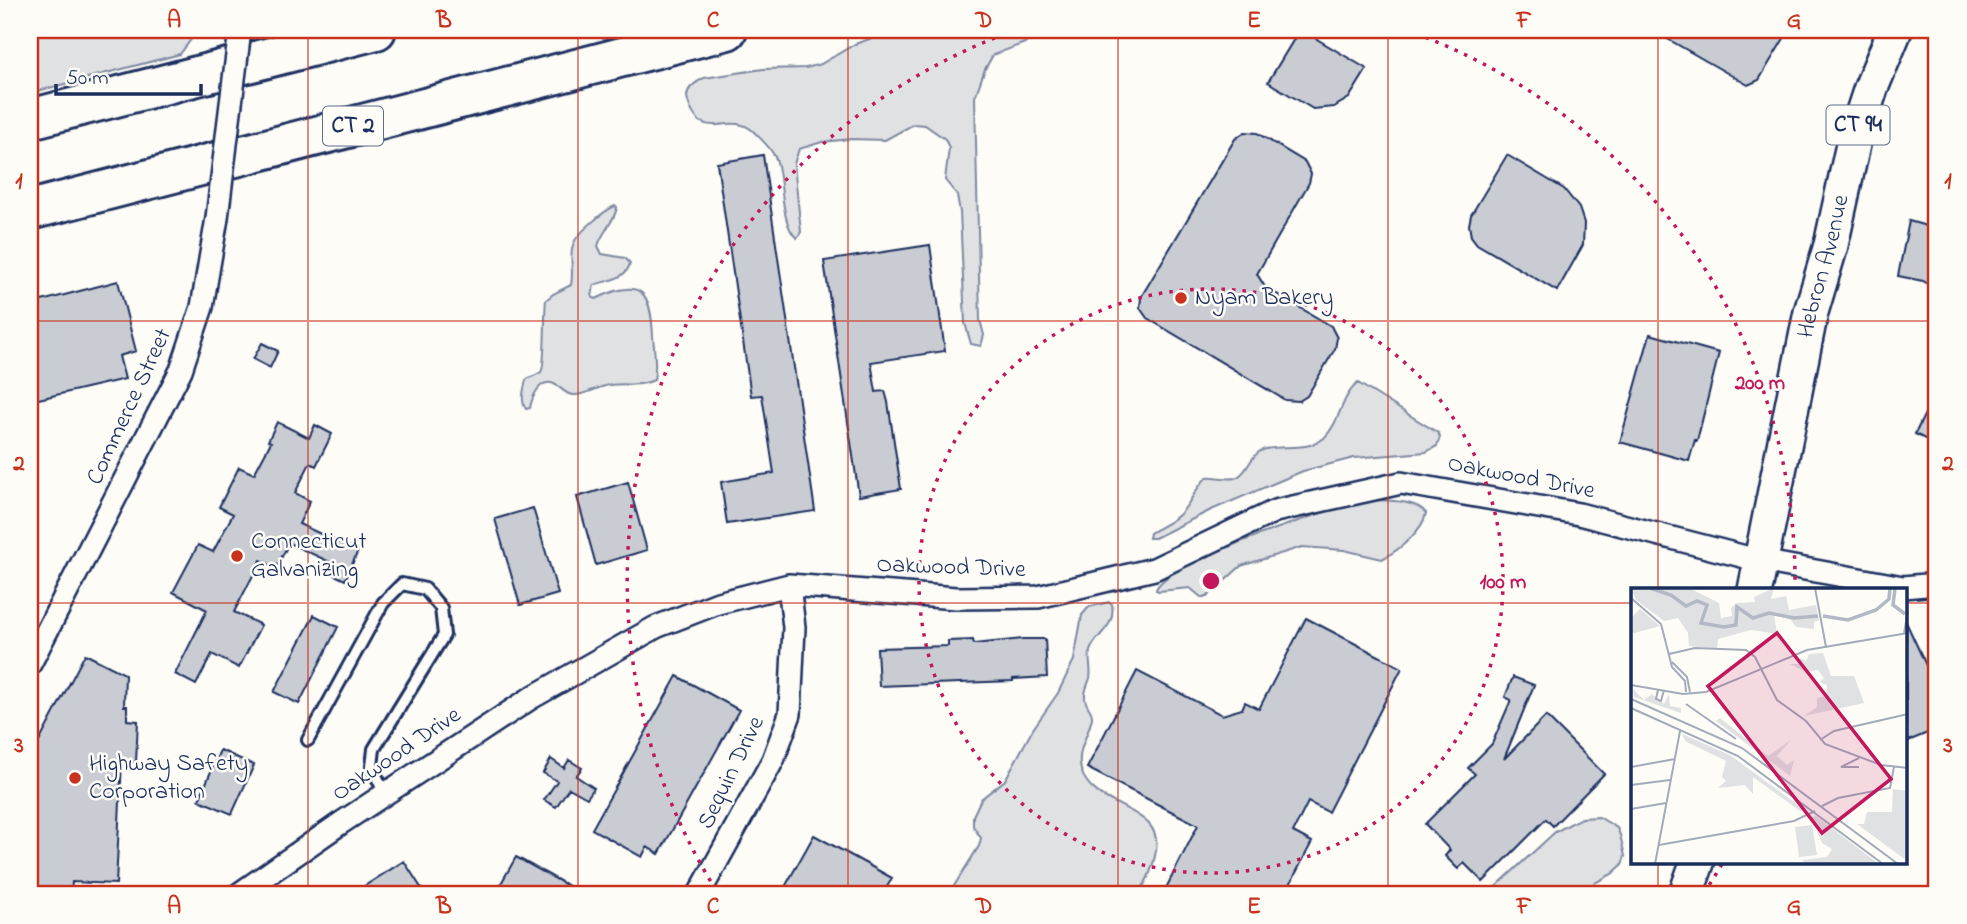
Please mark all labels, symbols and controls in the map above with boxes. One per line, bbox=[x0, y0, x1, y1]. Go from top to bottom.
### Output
text: A bbox=[167, 5, 181, 38]
text: B bbox=[435, 5, 452, 38]
text: C bbox=[707, 5, 720, 38]
text: D bbox=[975, 5, 992, 38]
text: E bbox=[1247, 5, 1261, 38]
text: F bbox=[1516, 5, 1532, 38]
text: G bbox=[1787, 5, 1801, 38]
scale bar bbox=[56, 52, 201, 96]
text: 50 m bbox=[66, 64, 109, 94]
road number: CT 2 bbox=[323, 106, 383, 146]
road number: CT 94 bbox=[1826, 106, 1890, 144]
text: 1 bbox=[15, 166, 23, 199]
text: 1 bbox=[1944, 166, 1952, 199]
street label: Hebron Avenue bbox=[1789, 191, 1859, 341]
place label: Nyam Bakery bbox=[1195, 281, 1333, 317]
marker: Nyam Bakery bbox=[1173, 290, 1189, 306]
street label: Commerce Street bbox=[78, 323, 182, 491]
text: 200 m bbox=[1734, 369, 1785, 399]
street label: Oakwood Drive bbox=[1444, 447, 1598, 509]
text: 2 bbox=[12, 448, 25, 481]
text: 2 bbox=[1941, 448, 1954, 481]
place label: Connecticut Galvanizing bbox=[251, 525, 367, 588]
marker: Connecticut Galvanizing bbox=[229, 548, 245, 564]
street label: Oakwood Drive bbox=[876, 548, 1026, 588]
text: 100 m bbox=[1480, 568, 1526, 598]
centre of rings bbox=[1199, 569, 1223, 593]
inset map bbox=[1631, 588, 1908, 864]
street label: Oakwood Drive bbox=[325, 699, 469, 811]
street label: Sequin Drive bbox=[690, 710, 775, 836]
text: 3 bbox=[13, 730, 24, 763]
text: 3 bbox=[1942, 730, 1953, 763]
place label: Highway Safety Corporation bbox=[89, 747, 248, 810]
marker: Highway Safety Corporation bbox=[67, 770, 83, 786]
text: A bbox=[167, 891, 181, 924]
text: B bbox=[435, 891, 452, 924]
text: C bbox=[707, 891, 720, 924]
text: D bbox=[975, 891, 992, 924]
text: E bbox=[1247, 891, 1261, 924]
text: F bbox=[1516, 891, 1532, 924]
text: G bbox=[1787, 891, 1801, 924]

